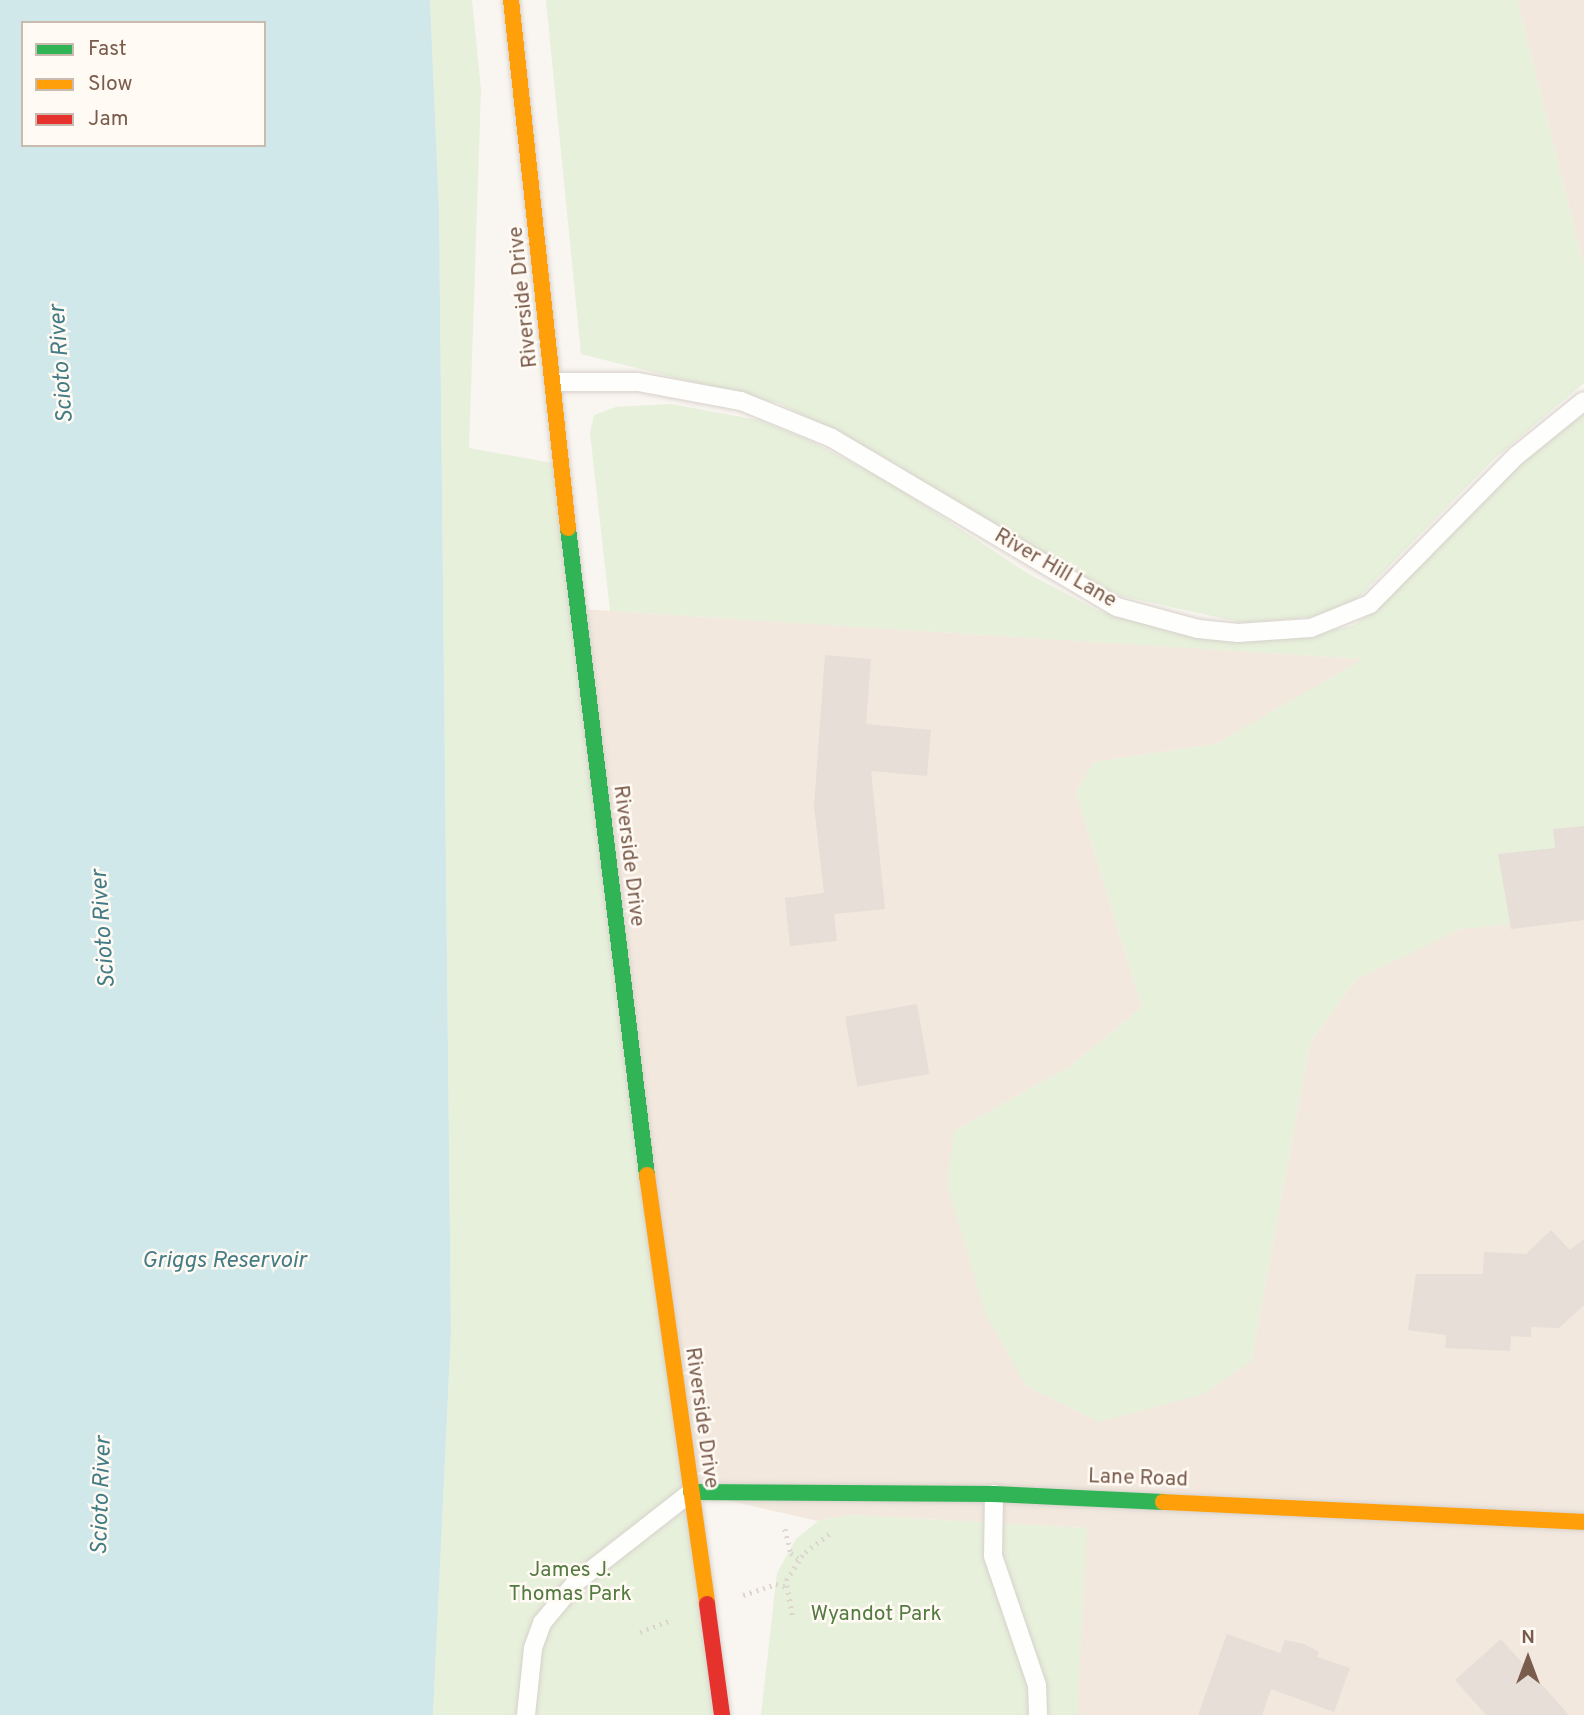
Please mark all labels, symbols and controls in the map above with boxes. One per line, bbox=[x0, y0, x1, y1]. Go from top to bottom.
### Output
legend bbox=[21, 21, 266, 147]
text: Fast bbox=[88, 36, 127, 63]
text: Slow bbox=[88, 71, 133, 98]
text: Jam bbox=[88, 106, 129, 133]
street label: Riverside Drive bbox=[504, 225, 544, 369]
water label: Scioto River bbox=[45, 304, 81, 424]
street label: River Hill Lane bbox=[989, 524, 1121, 614]
street label: Riverside Drive bbox=[607, 784, 649, 928]
water label: Scioto River bbox=[87, 869, 123, 989]
water label: Griggs Reservoir bbox=[142, 1248, 306, 1276]
street label: Riverside Drive bbox=[679, 1346, 723, 1490]
water label: Scioto River bbox=[87, 1436, 119, 1556]
street label: Lane Road bbox=[1088, 1465, 1188, 1493]
park label: James J. Thomas Park bbox=[508, 1558, 632, 1608]
park label: Wyandot Park bbox=[810, 1602, 942, 1628]
north arrow bbox=[1493, 1624, 1563, 1694]
text: N bbox=[1521, 1626, 1535, 1650]

